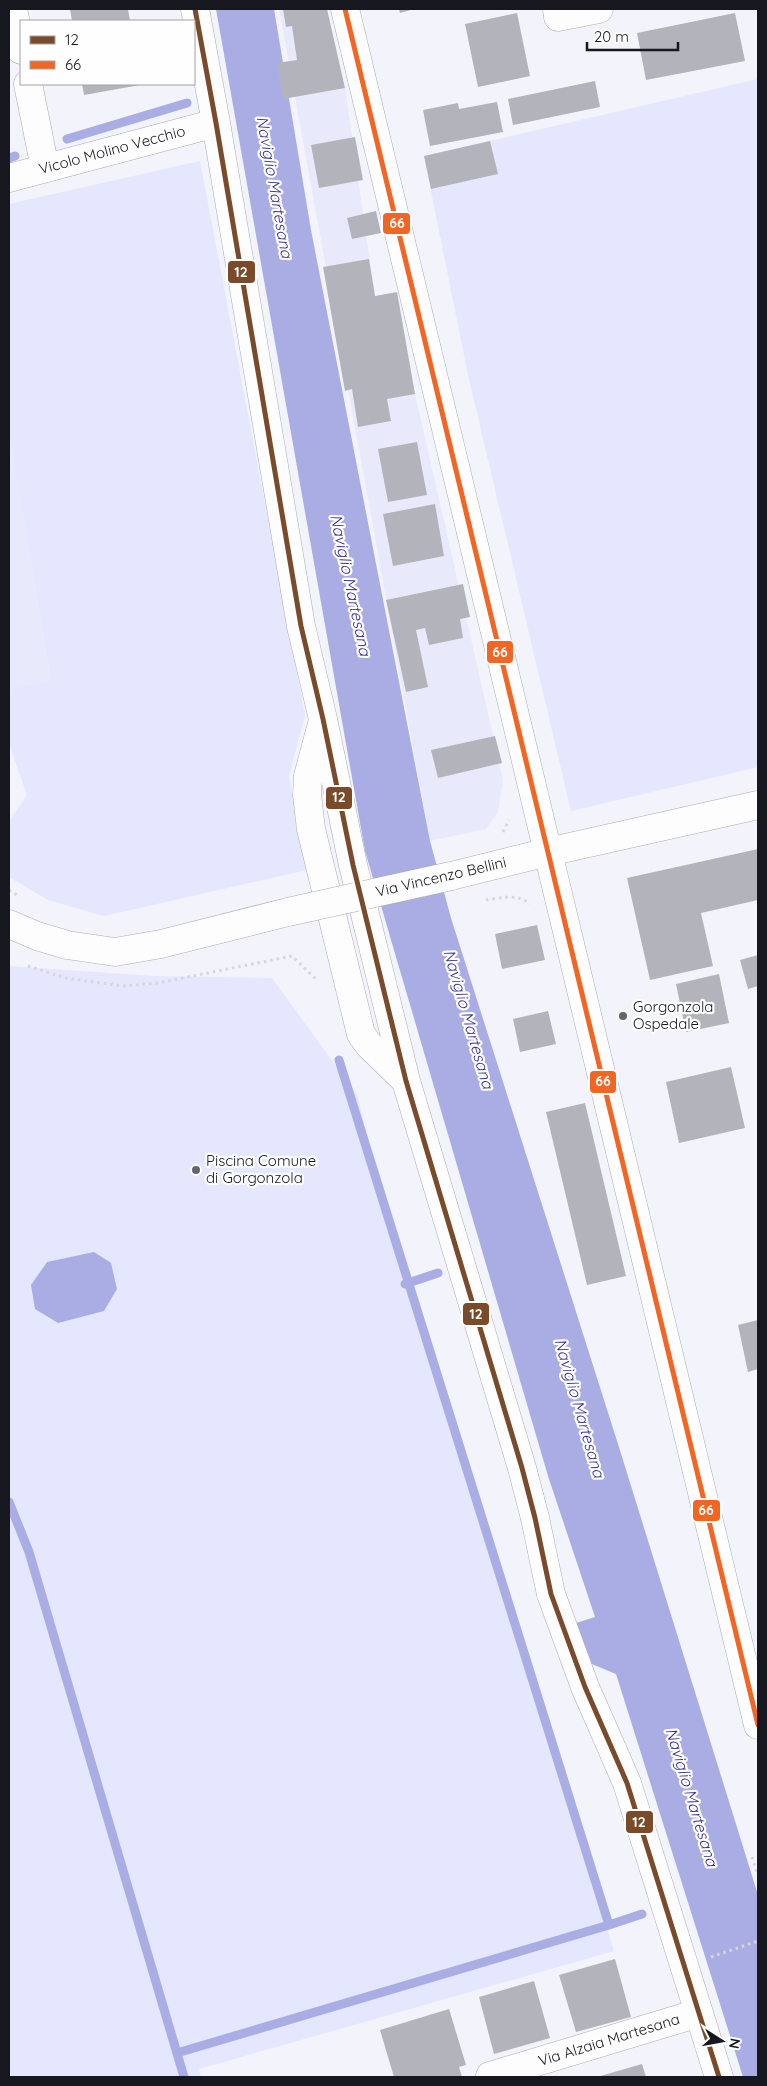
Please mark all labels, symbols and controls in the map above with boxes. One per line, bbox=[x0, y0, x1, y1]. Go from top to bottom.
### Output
legend bbox=[20, 20, 195, 85]
scale bar bbox=[587, 20, 678, 52]
text: 20 m bbox=[594, 27, 629, 46]
text: 12 bbox=[65, 30, 79, 49]
text: 66 bbox=[65, 55, 81, 74]
water label: Naviglio Martesana bbox=[253, 114, 298, 261]
street label: Vicolo Molino Vecchio bbox=[37, 121, 187, 178]
line badge: 66 bbox=[382, 212, 411, 235]
text: 66 bbox=[389, 214, 405, 232]
line badge: 12 bbox=[227, 260, 256, 284]
text: 12 bbox=[234, 263, 248, 281]
water label: Naviglio Martesana bbox=[326, 513, 376, 659]
line badge: 66 bbox=[486, 640, 514, 664]
text: 66 bbox=[492, 643, 508, 661]
line badge: 12 bbox=[325, 786, 353, 810]
text: 12 bbox=[332, 788, 346, 806]
street label: Via Vincenzo Bellini bbox=[374, 852, 508, 901]
water label: Naviglio Martesana bbox=[440, 947, 499, 1092]
place label: Gorgonzola Ospedale bbox=[633, 997, 713, 1033]
marker: Gorgonzola Ospedale bbox=[617, 1010, 629, 1022]
line badge: 66 bbox=[589, 1070, 617, 1094]
text: 66 bbox=[595, 1072, 611, 1090]
place label: Piscina Comune di Gorgonzola bbox=[206, 1151, 316, 1187]
marker: Piscina Comune di Gorgonzola bbox=[190, 1164, 202, 1176]
line badge: 12 bbox=[462, 1302, 490, 1326]
text: 12 bbox=[469, 1305, 483, 1323]
water label: Naviglio Martesana bbox=[551, 1336, 610, 1481]
line badge: 66 bbox=[692, 1499, 721, 1522]
text: 66 bbox=[698, 1501, 714, 1519]
water label: Naviglio Martesana bbox=[661, 1725, 723, 1870]
line badge: 12 bbox=[625, 1810, 654, 1834]
text: 12 bbox=[632, 1813, 646, 1831]
street label: Via Alzaia Martesana bbox=[536, 2009, 682, 2070]
north arrow bbox=[697, 2016, 747, 2066]
text: N bbox=[725, 2037, 745, 2050]

